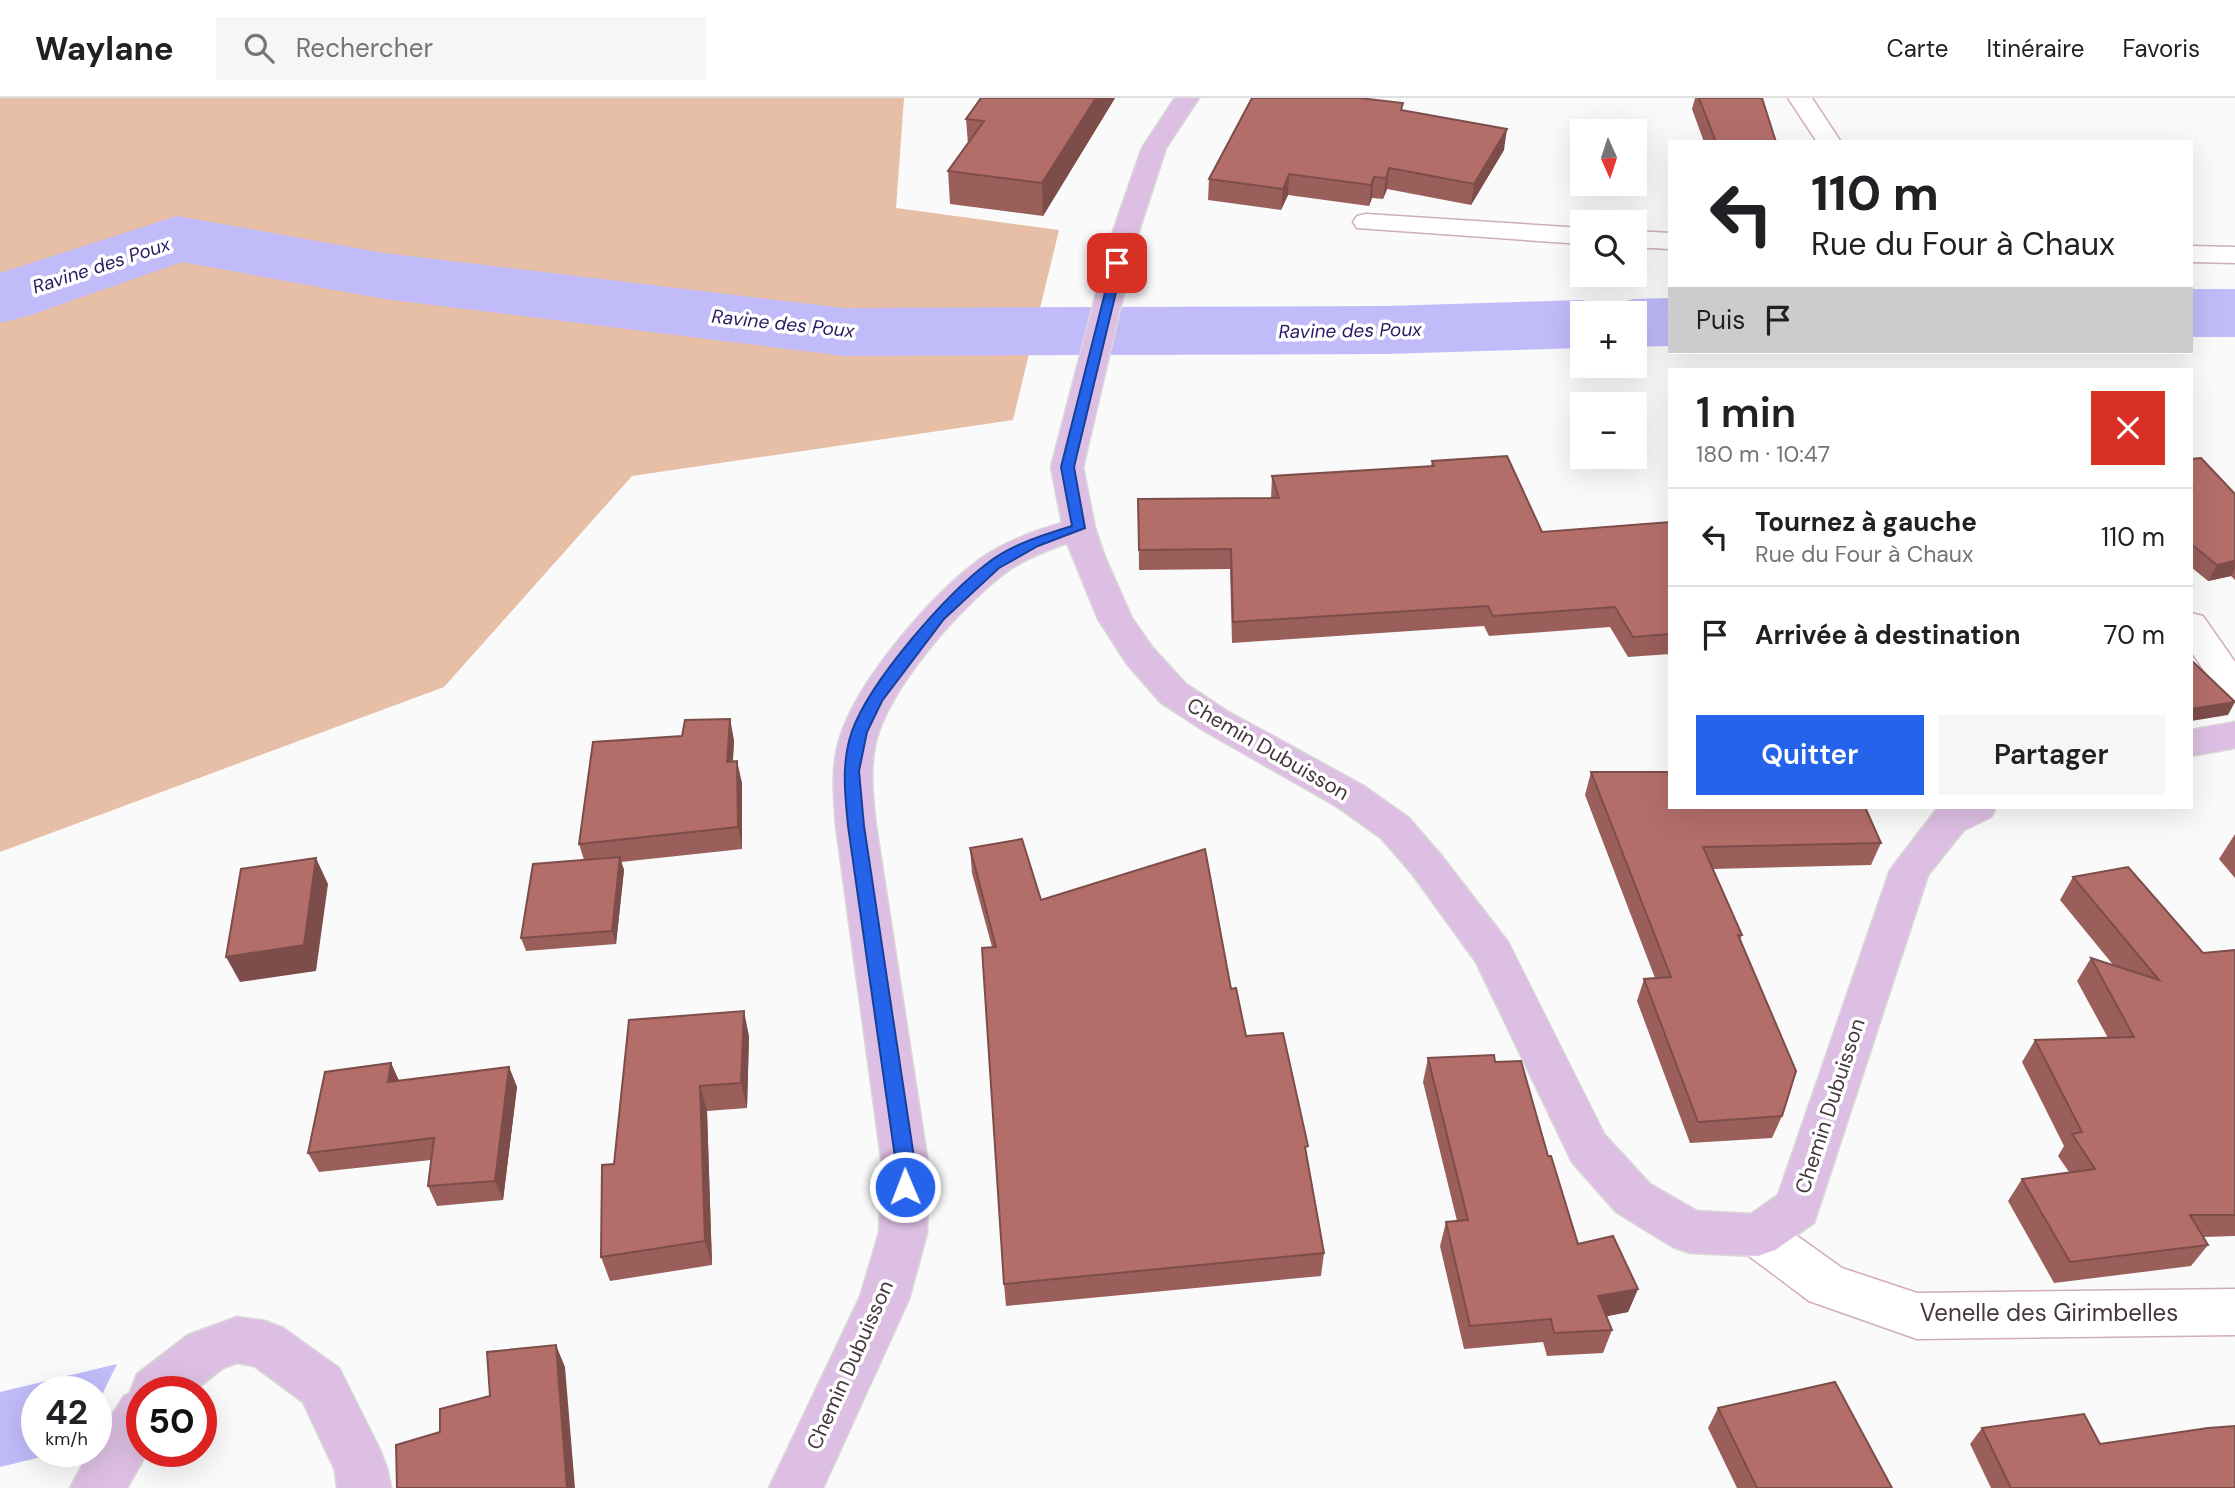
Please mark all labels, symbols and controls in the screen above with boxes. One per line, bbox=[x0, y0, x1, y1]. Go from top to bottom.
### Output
search box bbox=[216, 17, 706, 80]
text: Waylane bbox=[35, 27, 174, 70]
icon: search bbox=[240, 29, 278, 67]
text: Rechercher bbox=[296, 31, 433, 65]
text: Carte bbox=[1887, 33, 1948, 64]
text: Itinéraire bbox=[1986, 33, 2084, 64]
text: Favoris bbox=[2122, 33, 2200, 64]
north arrow bbox=[1570, 119, 1647, 196]
map controls bbox=[1570, 119, 1647, 469]
text: 110 m bbox=[1811, 161, 1939, 225]
icon: left bbox=[1696, 168, 1787, 259]
button: search bbox=[1570, 210, 1647, 287]
text: Rue du Four à Chaux bbox=[1811, 223, 2115, 265]
water label: Ravine des Poux bbox=[29, 231, 174, 300]
pin bbox=[1087, 233, 1147, 293]
icon: arrive bbox=[1098, 244, 1136, 282]
button: + bbox=[1570, 301, 1647, 378]
icon: arrive bbox=[1759, 301, 1797, 339]
text: Puis bbox=[1696, 303, 1745, 337]
water label: Ravine des Poux bbox=[710, 304, 856, 343]
water label: Ravine des Poux bbox=[1278, 317, 1422, 344]
text: 1 min bbox=[1696, 385, 1796, 440]
button: close bbox=[2091, 391, 2165, 465]
button: − bbox=[1570, 392, 1647, 469]
text: 180 m · 10:47 bbox=[1696, 439, 1830, 469]
text: Tournez à gauche bbox=[1755, 505, 1977, 539]
icon: left bbox=[1696, 518, 1734, 556]
text: 110 m bbox=[2101, 520, 2165, 554]
text: Rue du Four à Chaux bbox=[1755, 539, 1973, 569]
icon: arrive bbox=[1696, 616, 1734, 654]
text: Arrivée à destination bbox=[1755, 618, 2021, 652]
text: 70 m bbox=[2104, 618, 2165, 652]
street label: Chemin Dubuisson bbox=[1182, 691, 1354, 807]
button: Quitter bbox=[1696, 715, 1924, 795]
button: Partager bbox=[1938, 715, 2165, 795]
street label: Chemin Dubuisson bbox=[1788, 1015, 1872, 1197]
position arrow bbox=[868, 1150, 942, 1224]
street label: Chemin Dubuisson bbox=[800, 1276, 900, 1454]
street label: Venelle des Girimbelles bbox=[1920, 1297, 2178, 1328]
speed limit sign: 50 bbox=[126, 1376, 217, 1467]
text: 42 bbox=[45, 1389, 88, 1435]
text: km/h bbox=[45, 1427, 88, 1451]

